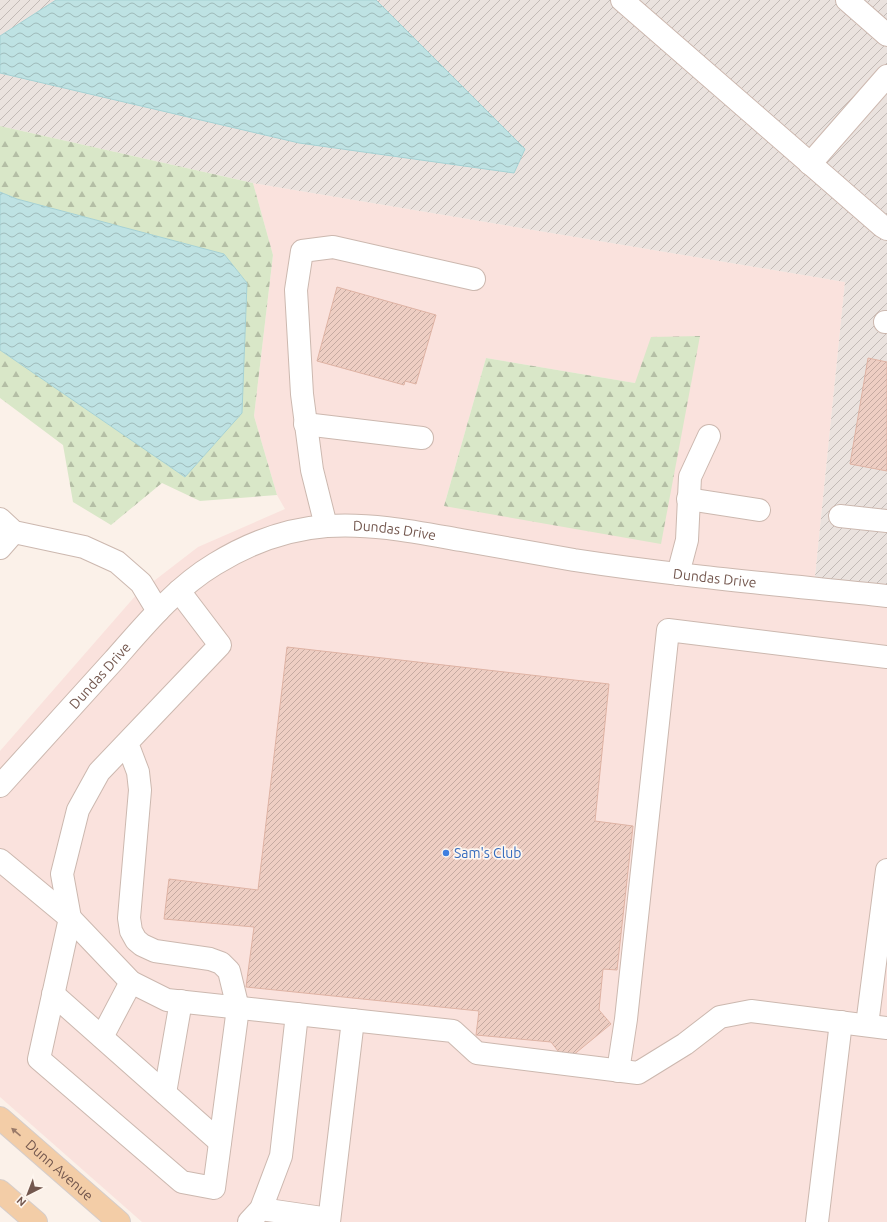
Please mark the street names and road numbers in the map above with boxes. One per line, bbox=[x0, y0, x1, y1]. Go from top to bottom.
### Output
street label: Dundas Drive bbox=[353, 517, 437, 543]
street label: Dundas Drive bbox=[672, 565, 757, 591]
street label: Dundas Drive bbox=[66, 639, 134, 712]
street label: Dunn Avenue bbox=[22, 1136, 96, 1204]

